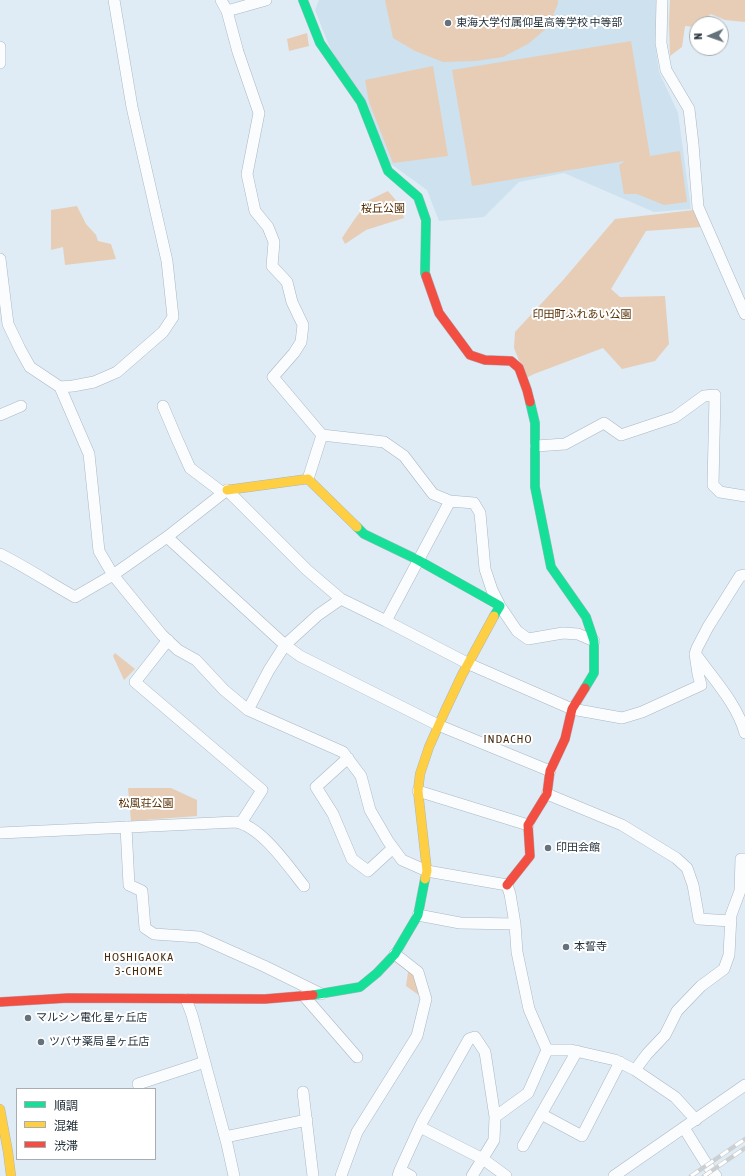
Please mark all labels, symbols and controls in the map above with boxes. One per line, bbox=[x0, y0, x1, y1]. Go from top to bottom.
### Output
place label: 東海大学付属仰星高等学校 中等部 bbox=[456, 16, 623, 30]
north arrow bbox=[689, 16, 729, 56]
marker: 東海大学付属仰星高等学校 中等部 bbox=[443, 18, 453, 28]
text: N bbox=[692, 33, 704, 40]
park label: 桜丘公園 bbox=[361, 202, 405, 216]
park label: 印田町ふれあい公園 bbox=[533, 308, 631, 322]
district label: INDACHO bbox=[483, 732, 533, 746]
park label: 松風荘公園 bbox=[119, 797, 173, 811]
place label: 印田会館 bbox=[556, 841, 600, 855]
marker: 印田会館 bbox=[543, 843, 553, 853]
place label: 本誓寺 bbox=[574, 940, 607, 954]
marker: 本誓寺 bbox=[561, 942, 571, 952]
district label: HOSHIGAOKA 3-CHOME bbox=[104, 950, 174, 978]
place label: マルシン電化 星ヶ丘店 bbox=[36, 1011, 148, 1025]
marker: マルシン電化 星ヶ丘店 bbox=[23, 1013, 33, 1023]
place label: ツバサ薬局 星ヶ丘店 bbox=[49, 1035, 150, 1049]
marker: ツバサ薬局 星ヶ丘店 bbox=[36, 1037, 46, 1047]
legend bbox=[16, 1088, 156, 1160]
text: 順調 bbox=[54, 1099, 78, 1113]
text: 混雑 bbox=[54, 1119, 78, 1133]
text: 渋滞 bbox=[54, 1139, 78, 1153]

